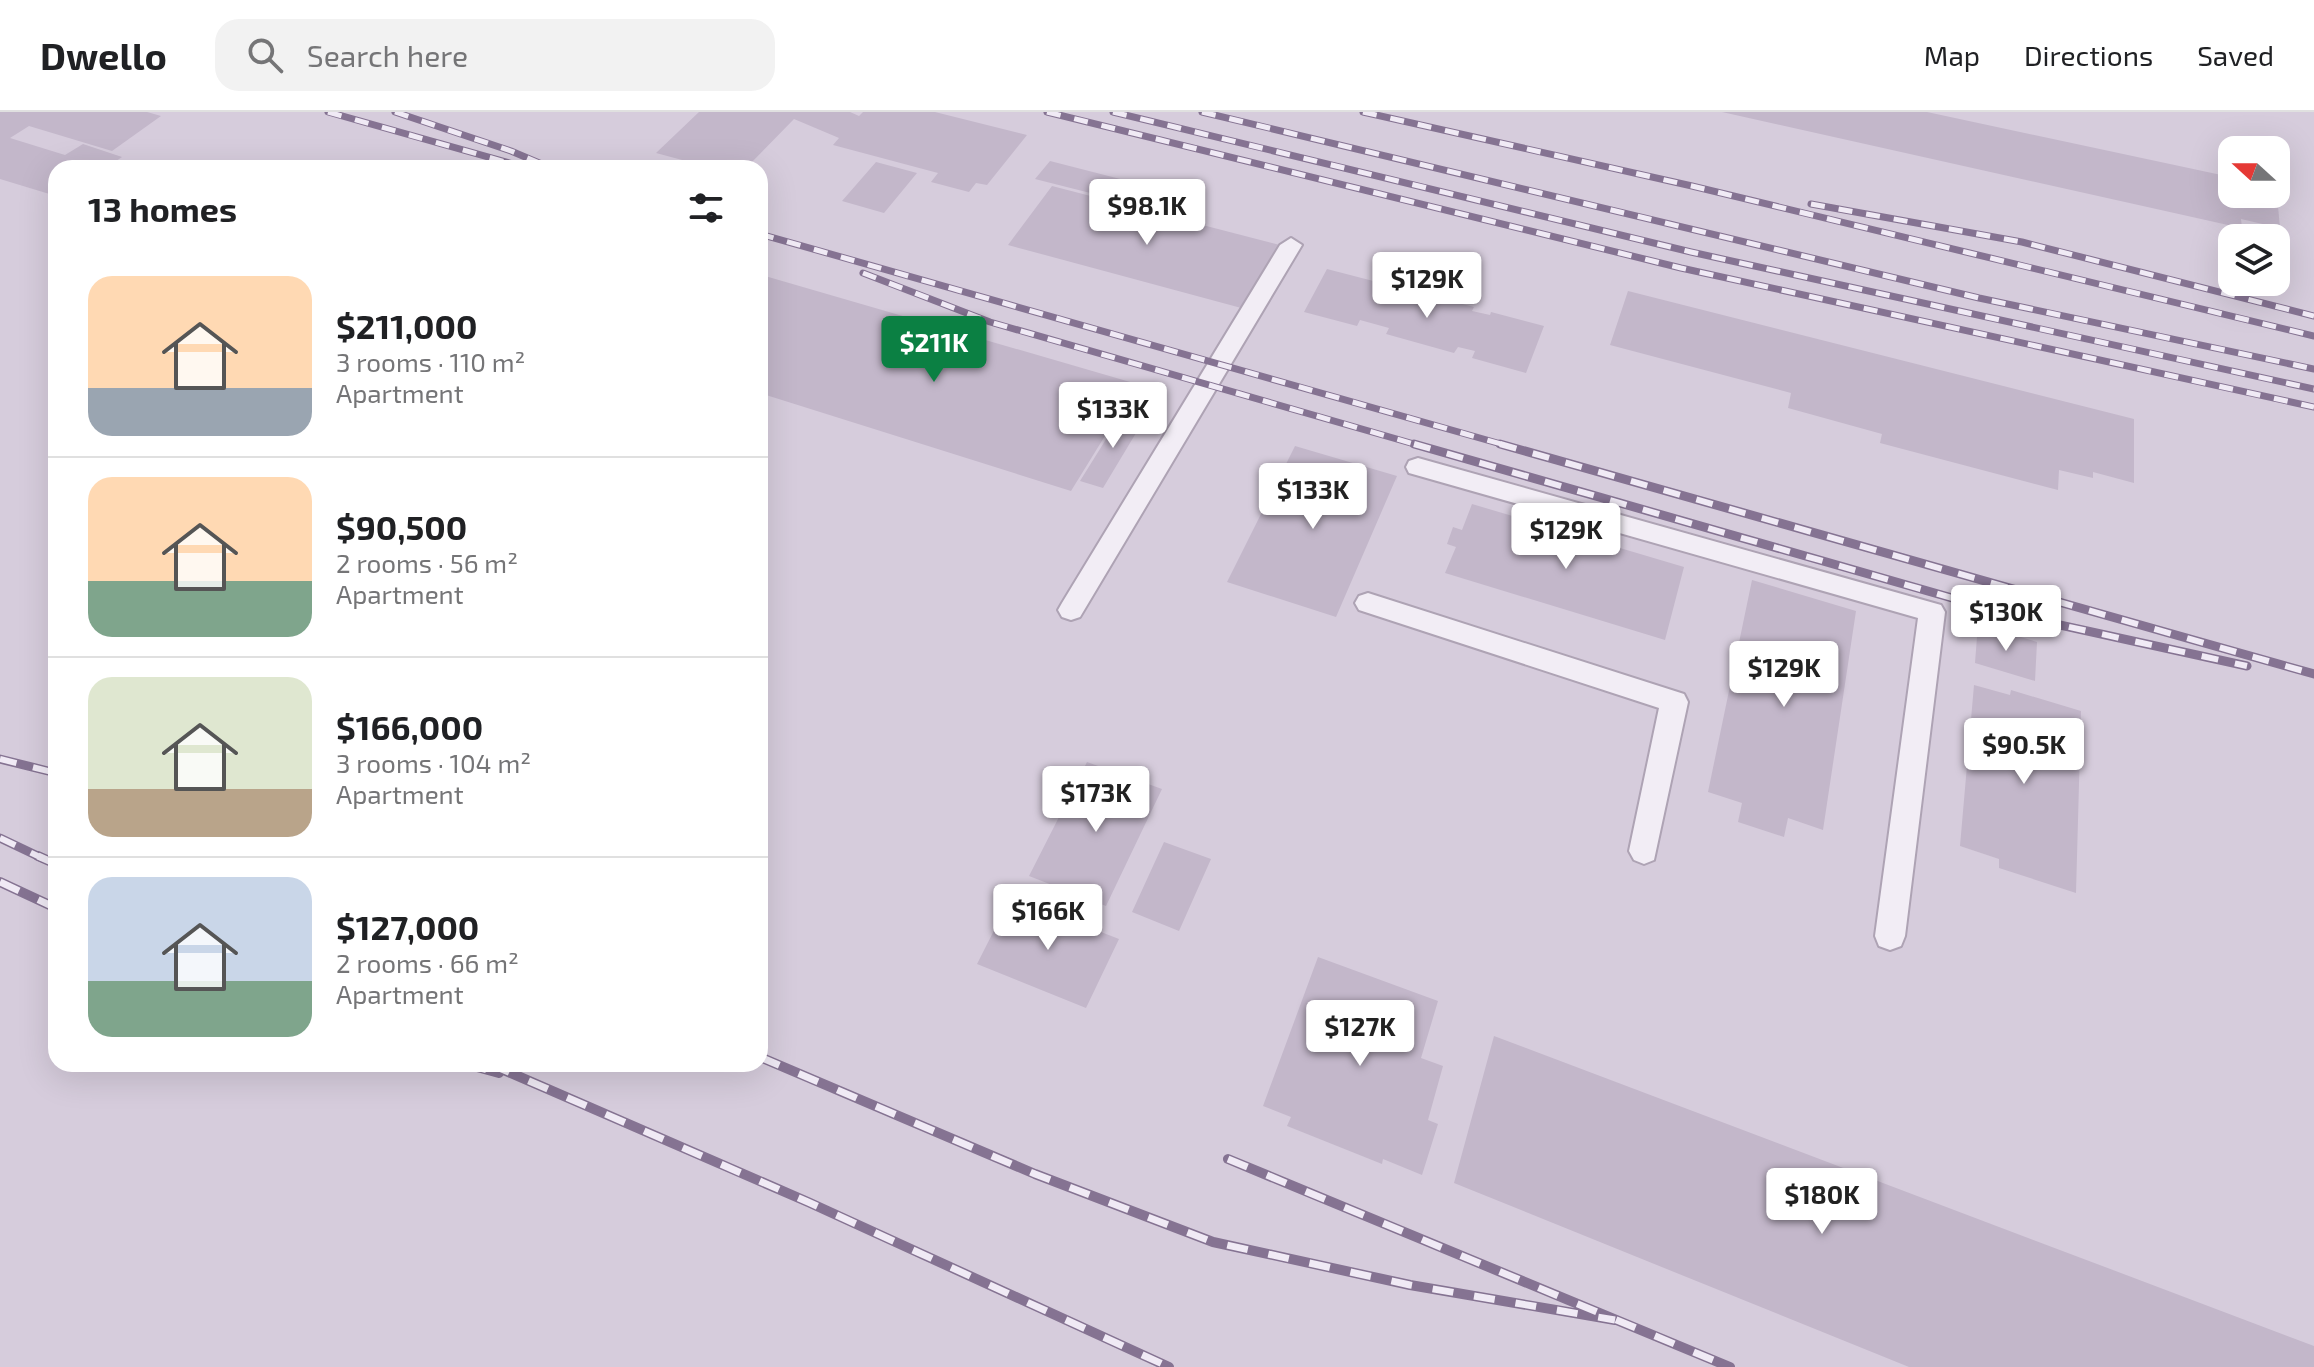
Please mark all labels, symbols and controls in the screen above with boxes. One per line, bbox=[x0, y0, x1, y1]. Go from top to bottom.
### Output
search box bbox=[215, 19, 775, 91]
text: Dwello bbox=[40, 32, 167, 78]
icon: search bbox=[243, 33, 287, 77]
text: Search here bbox=[307, 37, 468, 73]
text: Map bbox=[1924, 38, 1980, 72]
text: Directions bbox=[2024, 38, 2153, 72]
text: Saved bbox=[2197, 38, 2274, 72]
north arrow bbox=[2218, 136, 2290, 208]
map controls bbox=[2218, 136, 2290, 296]
pin: $98.1K bbox=[1082, 179, 1212, 247]
icon: filters bbox=[684, 186, 728, 230]
text: 13 homes bbox=[88, 188, 237, 229]
text: $98.1K bbox=[1107, 189, 1187, 220]
button: layers bbox=[2218, 224, 2290, 296]
pin: $129K bbox=[1371, 252, 1483, 320]
text: $129K bbox=[1390, 262, 1464, 293]
text: $211,000 bbox=[336, 305, 477, 346]
icon: home bbox=[152, 308, 248, 404]
pin: $211K bbox=[878, 316, 990, 384]
text: $211K bbox=[899, 326, 969, 357]
text: 3 rooms · 110 m² bbox=[336, 346, 525, 377]
text: Apartment bbox=[336, 377, 464, 408]
pin: $133K bbox=[1057, 382, 1169, 450]
text: $133K bbox=[1077, 392, 1149, 423]
pin: $133K bbox=[1257, 463, 1369, 531]
text: $133K bbox=[1277, 473, 1349, 504]
pin: $129K bbox=[1510, 503, 1622, 571]
text: $90,500 bbox=[336, 506, 467, 547]
icon: home bbox=[152, 509, 248, 605]
text: $129K bbox=[1529, 513, 1603, 544]
text: 2 rooms · 56 m² bbox=[336, 547, 518, 578]
text: Apartment bbox=[336, 578, 464, 609]
pin: $130K bbox=[1950, 585, 2062, 653]
text: $130K bbox=[1969, 595, 2043, 626]
pin: $129K bbox=[1728, 641, 1840, 709]
text: $129K bbox=[1747, 651, 1821, 682]
text: $166,000 bbox=[336, 706, 483, 747]
icon: home bbox=[152, 709, 248, 805]
pin: $90.5K bbox=[1959, 718, 2089, 786]
text: $90.5K bbox=[1982, 728, 2066, 759]
text: 3 rooms · 104 m² bbox=[336, 747, 531, 778]
pin: $173K bbox=[1040, 766, 1152, 834]
text: $173K bbox=[1060, 776, 1132, 807]
text: Apartment bbox=[336, 778, 464, 809]
pin: $166K bbox=[992, 884, 1104, 952]
text: $166K bbox=[1011, 894, 1085, 925]
text: $127,000 bbox=[336, 906, 479, 947]
icon: home bbox=[152, 909, 248, 1005]
text: 2 rooms · 66 m² bbox=[336, 947, 519, 978]
text: Apartment bbox=[336, 978, 464, 1009]
pin: $127K bbox=[1304, 1000, 1416, 1068]
text: $127K bbox=[1324, 1010, 1396, 1041]
pin: $180K bbox=[1766, 1168, 1878, 1236]
text: $180K bbox=[1784, 1178, 1860, 1209]

